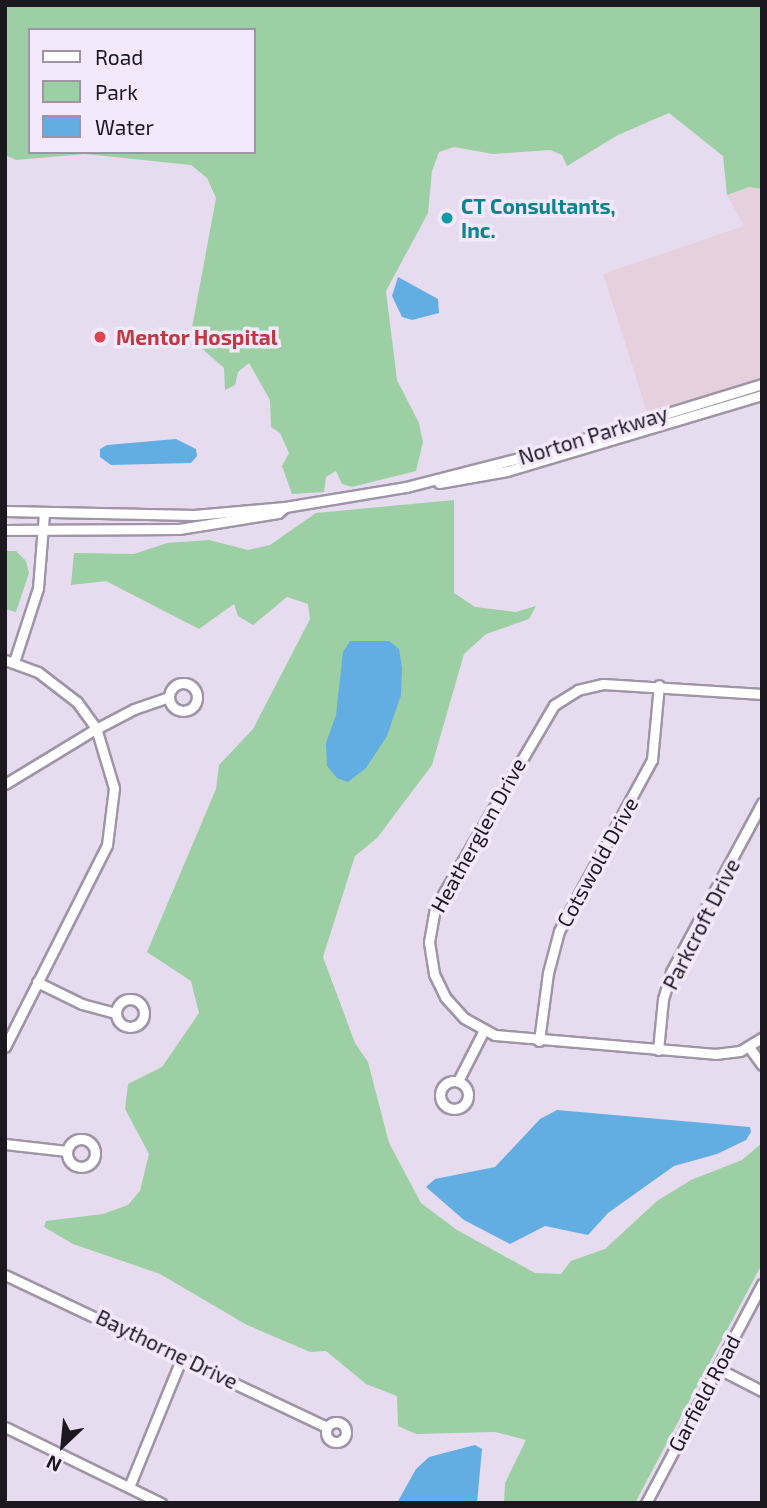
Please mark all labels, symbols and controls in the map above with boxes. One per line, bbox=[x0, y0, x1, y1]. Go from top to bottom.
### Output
legend bbox=[28, 28, 256, 154]
text: Road bbox=[95, 44, 143, 69]
text: Park bbox=[95, 79, 138, 104]
text: Water bbox=[95, 114, 154, 139]
place label: CT Consultants, Inc. bbox=[461, 193, 616, 243]
marker: CT Consultants, Inc. bbox=[439, 210, 455, 226]
place label: Mentor Hospital bbox=[116, 324, 278, 350]
marker: Mentor Hospital bbox=[90, 327, 110, 347]
street label: Norton Parkway bbox=[515, 400, 671, 470]
street label: Heatherglen Drive bbox=[425, 753, 531, 917]
street label: Cotswold Drive bbox=[551, 793, 643, 931]
street label: Parkcroft Drive bbox=[657, 854, 745, 994]
street label: Baythorne Drive bbox=[92, 1304, 242, 1394]
street label: Garfield Road bbox=[663, 1330, 745, 1456]
north arrow bbox=[28, 1410, 98, 1480]
text: N bbox=[42, 1451, 65, 1478]

